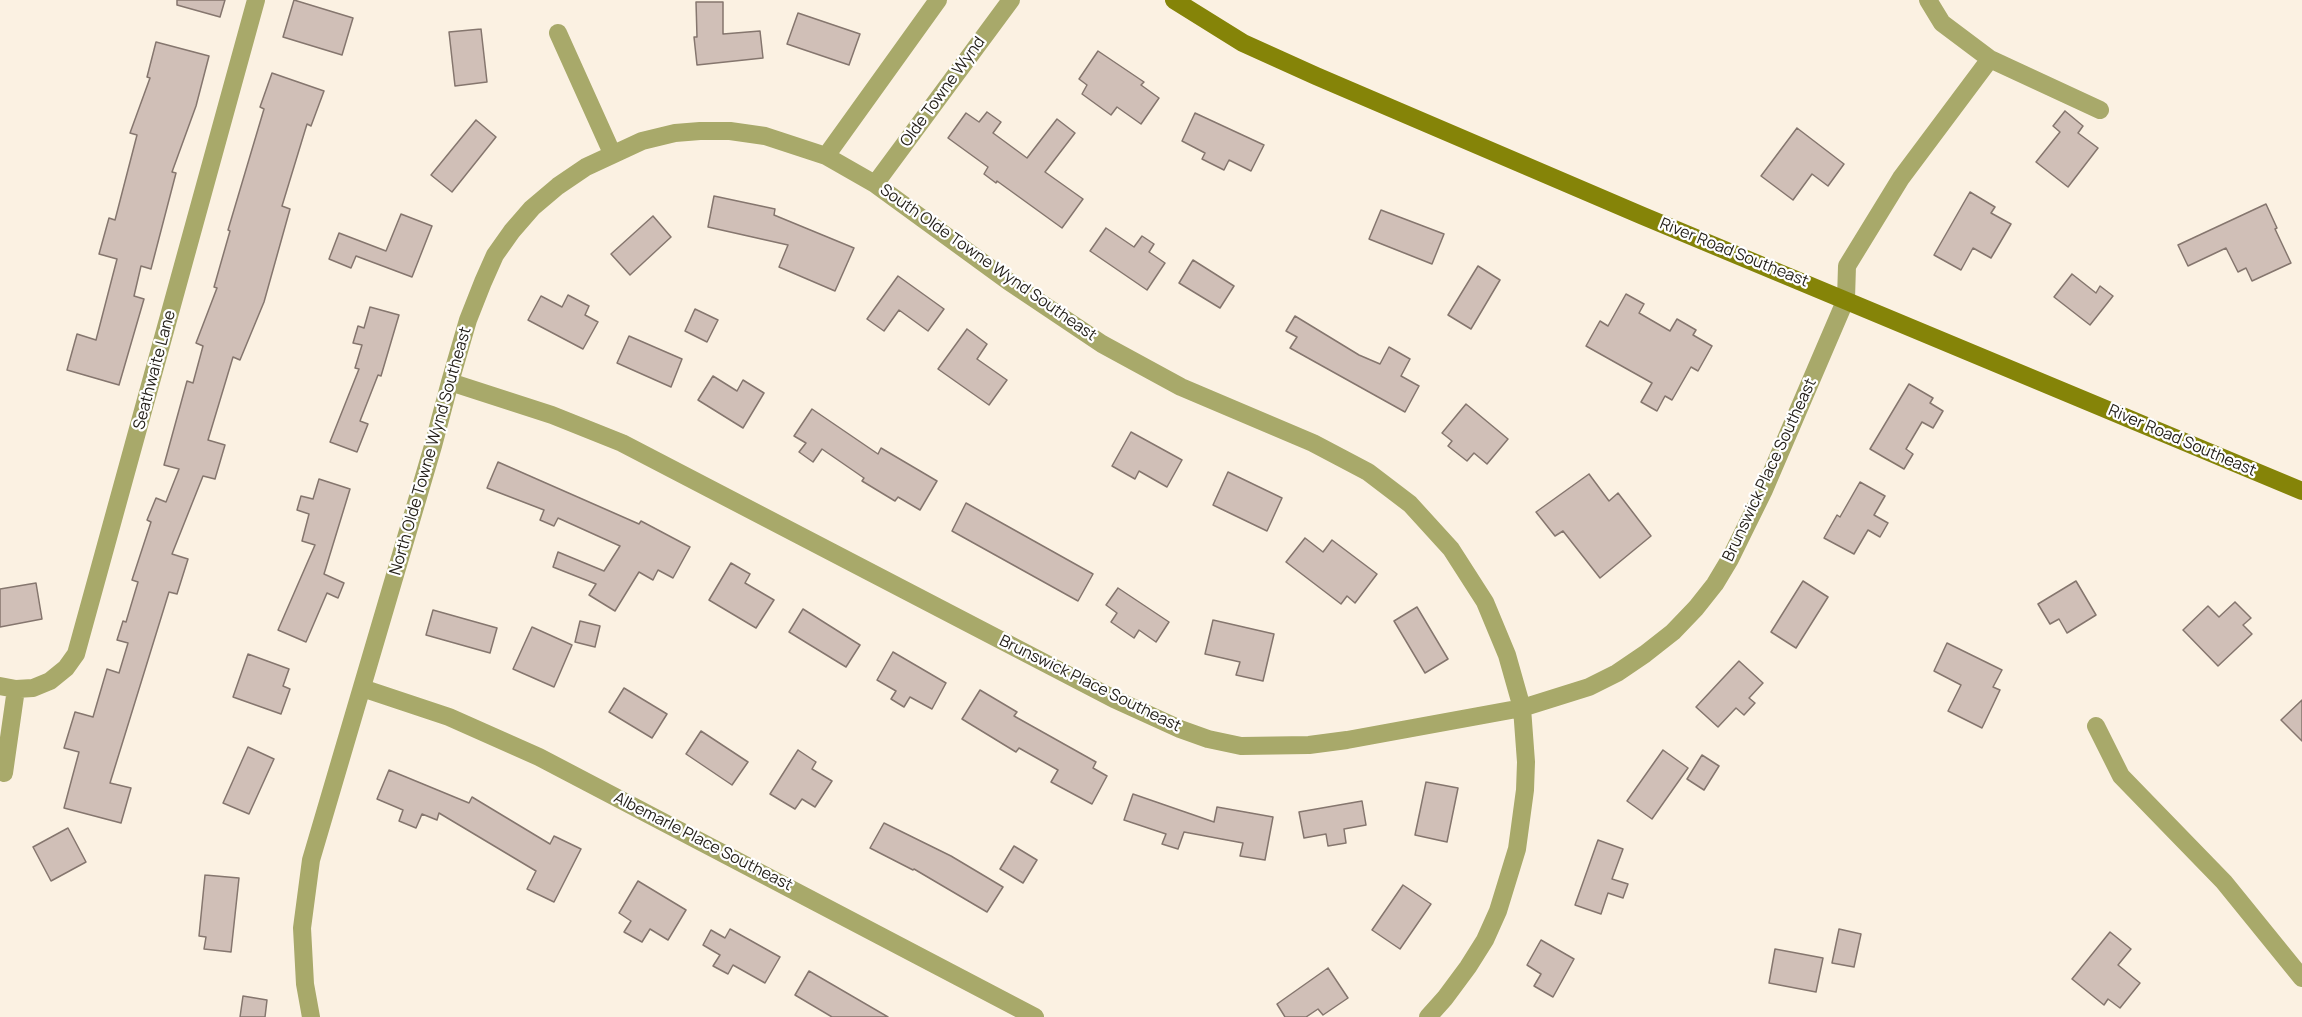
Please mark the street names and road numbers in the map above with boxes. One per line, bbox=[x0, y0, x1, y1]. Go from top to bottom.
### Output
street label: Olde Towne Wynd bbox=[897, 33, 989, 151]
street label: South Olde Towne Wynd Southeast bbox=[876, 181, 1100, 345]
street label: River Road Southeast bbox=[1657, 214, 1811, 292]
street label: Seathwaite Lane bbox=[130, 308, 180, 432]
street label: North Olde Towne Wynd Southeast bbox=[386, 325, 476, 577]
street label: Brunswick Place Southeast bbox=[1719, 375, 1821, 565]
street label: River Road Southeast bbox=[2105, 401, 2259, 481]
street label: Brunswick Place Southeast bbox=[996, 632, 1184, 736]
street label: Albemarle Place Southeast bbox=[610, 788, 796, 896]

